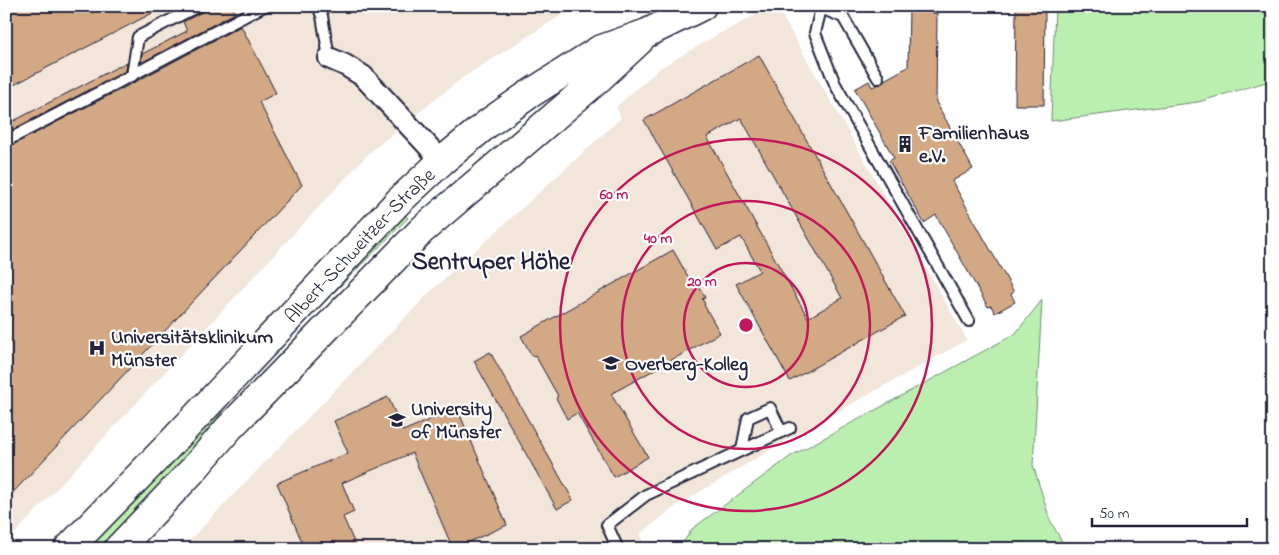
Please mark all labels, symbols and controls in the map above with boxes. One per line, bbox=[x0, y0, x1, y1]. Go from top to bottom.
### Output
place label: Familienhaus e.V. bbox=[918, 120, 1030, 172]
building icon: Familienhaus e.V. bbox=[895, 134, 915, 154]
street label: Albert-Schweitzer-Straße bbox=[279, 162, 443, 331]
text: 60 m bbox=[599, 184, 629, 206]
text: 40 m bbox=[643, 228, 672, 250]
district label: Sentruper Höhe bbox=[412, 245, 571, 281]
text: 20 m bbox=[686, 271, 717, 293]
centre of rings bbox=[737, 316, 755, 334]
place label: Universitätsklinikum Münster bbox=[111, 324, 273, 376]
hospital icon: Universitätsklinikum Münster bbox=[87, 338, 107, 358]
place label: Overberg-Kolleg bbox=[625, 351, 748, 381]
school or university icon: Overberg-Kolleg bbox=[601, 353, 621, 373]
place label: University of Münster bbox=[411, 396, 502, 448]
school or university icon: University of Münster bbox=[387, 410, 407, 430]
scale bar bbox=[1092, 495, 1246, 527]
text: 50 m bbox=[1099, 503, 1130, 525]

